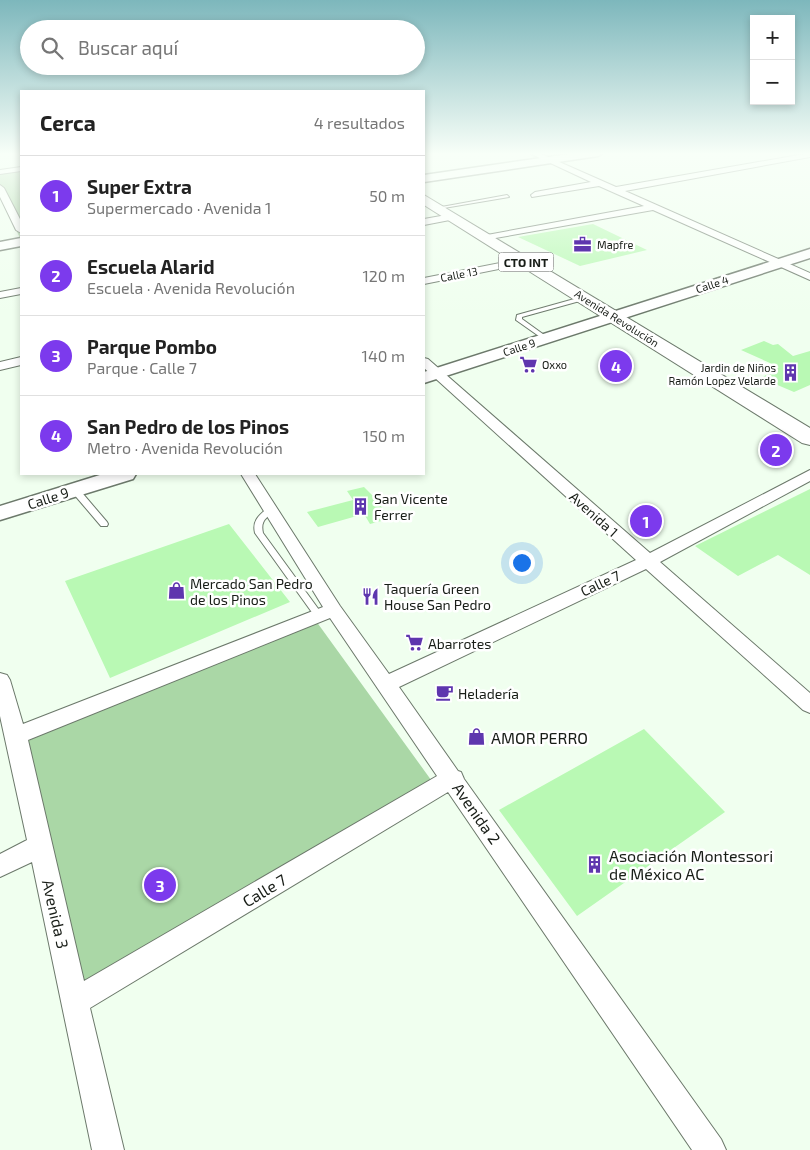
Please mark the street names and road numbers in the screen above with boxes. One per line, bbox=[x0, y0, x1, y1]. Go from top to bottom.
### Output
road number: CTO INT bbox=[498, 252, 554, 272]
street label: Calle 13 bbox=[439, 264, 479, 284]
street label: Calle 4 bbox=[694, 272, 730, 295]
street label: Avenida Revolución bbox=[572, 287, 662, 349]
street label: Calle 9 bbox=[501, 336, 537, 358]
street label: Calle 9 bbox=[25, 483, 71, 513]
street label: Avenida 1 bbox=[566, 488, 622, 540]
street label: Calle 7 bbox=[577, 566, 623, 600]
street label: Avenida 2 bbox=[449, 779, 505, 847]
street label: Calle 7 bbox=[239, 870, 289, 910]
street label: Avenida 3 bbox=[39, 878, 73, 950]

